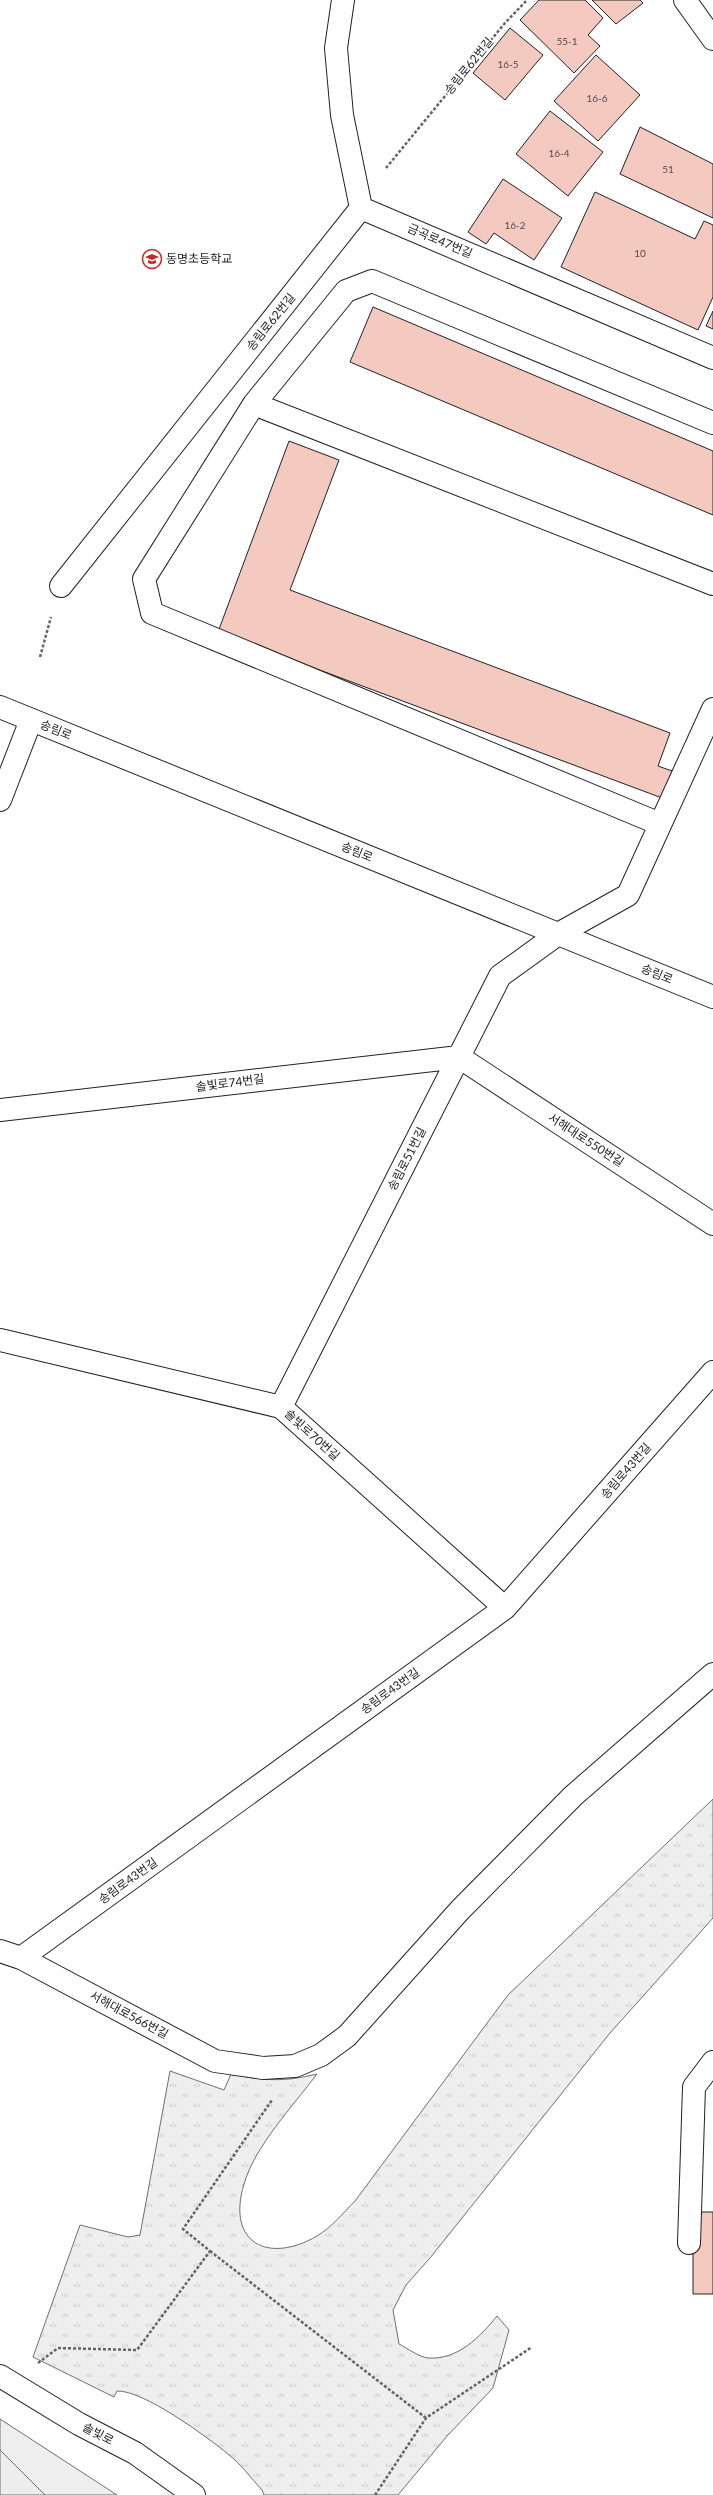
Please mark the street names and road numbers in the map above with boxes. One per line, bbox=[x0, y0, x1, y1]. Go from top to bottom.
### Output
street label: 송림로62번길 bbox=[441, 34, 496, 97]
street label: 금곡로47번길 bbox=[405, 220, 475, 261]
street label: 송림로62번길 bbox=[243, 290, 298, 353]
street label: 송림로 bbox=[38, 716, 74, 743]
street label: 송림로 bbox=[339, 838, 375, 865]
street label: 송림로 bbox=[639, 960, 675, 987]
street label: 솔빛로74번길 bbox=[195, 1071, 265, 1094]
street label: 서해대로550번길 bbox=[546, 1110, 627, 1170]
street label: 송림로51번길 bbox=[384, 1125, 429, 1193]
street label: 솔빛로70번길 bbox=[282, 1406, 343, 1463]
street label: 송림로43번길 bbox=[597, 1440, 654, 1502]
street label: 송림로43번길 bbox=[357, 1664, 422, 1717]
street label: 송림로43번길 bbox=[95, 1854, 160, 1907]
street label: 서해대로566번길 bbox=[87, 1987, 171, 2042]
street label: 솔빛로 bbox=[80, 2419, 116, 2448]

